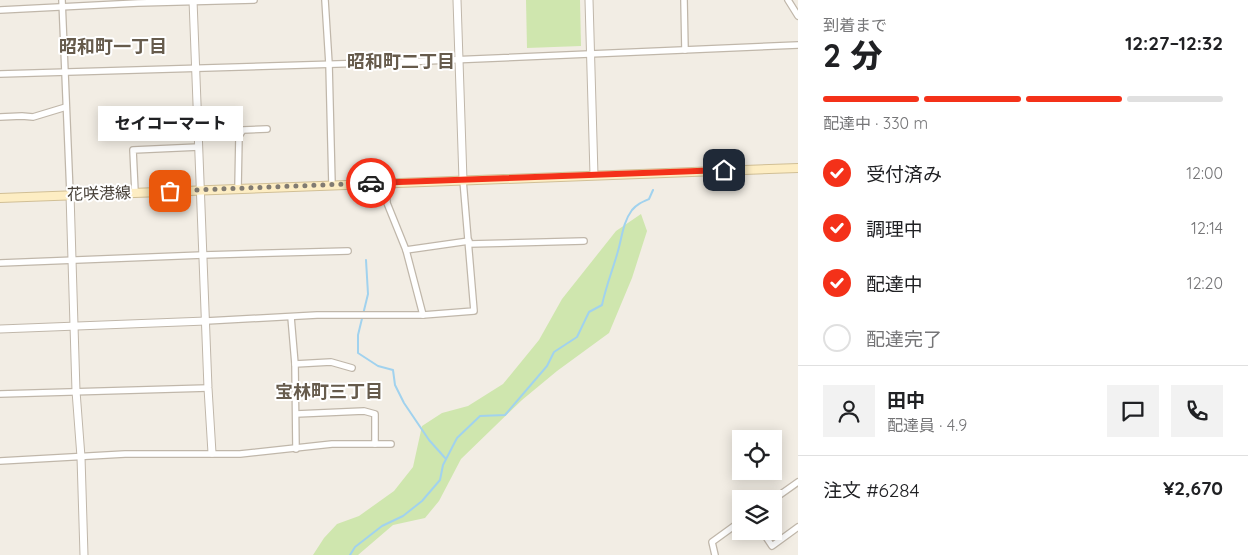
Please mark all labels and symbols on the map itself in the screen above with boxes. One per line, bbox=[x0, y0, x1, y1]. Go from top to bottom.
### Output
district label: 昭和町一丁目 bbox=[59, 35, 167, 58]
district label: 昭和町二丁目 bbox=[347, 50, 455, 73]
callout: セイコーマート bbox=[98, 106, 242, 141]
pin bbox=[703, 149, 745, 191]
courier bbox=[346, 158, 396, 208]
pin bbox=[149, 170, 191, 212]
street label: 花咲港線 bbox=[67, 182, 131, 204]
district label: 宝林町三丁目 bbox=[275, 380, 383, 403]

